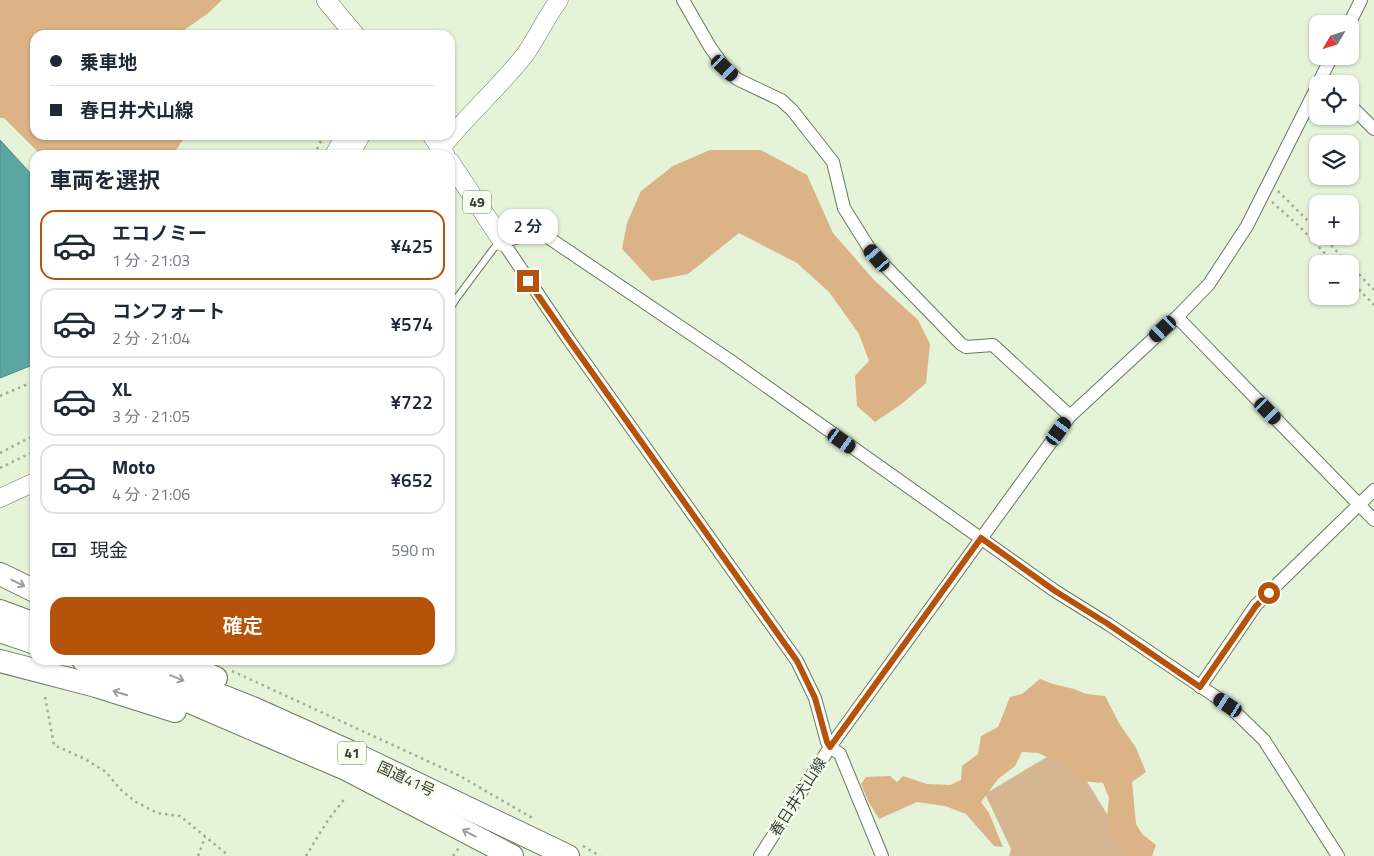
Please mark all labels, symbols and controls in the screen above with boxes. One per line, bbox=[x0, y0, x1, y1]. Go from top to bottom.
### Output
north arrow bbox=[1309, 15, 1359, 65]
map controls bbox=[1309, 15, 1359, 305]
text: 乗車地 bbox=[80, 47, 137, 76]
car bbox=[708, 52, 741, 84]
button: locate bbox=[1309, 75, 1359, 125]
text: 春日井犬山線 bbox=[80, 95, 194, 124]
button: layers bbox=[1309, 135, 1359, 185]
text: 車両を選択 bbox=[50, 163, 160, 197]
road number: 49 bbox=[463, 190, 491, 213]
button: + bbox=[1309, 195, 1359, 245]
callout: 2 分 bbox=[498, 208, 558, 244]
text: 2 分 bbox=[514, 214, 542, 238]
text: エコノミー bbox=[112, 218, 207, 247]
icon: car bbox=[52, 223, 97, 268]
text: ¥425 bbox=[390, 231, 433, 260]
car bbox=[861, 242, 892, 274]
text: 1 分 · 21:03 bbox=[112, 248, 190, 272]
button: − bbox=[1309, 255, 1359, 305]
route end bbox=[517, 270, 539, 292]
text: コンフォート bbox=[112, 296, 225, 325]
icon: car bbox=[52, 301, 97, 346]
text: ¥574 bbox=[390, 309, 433, 338]
car bbox=[1146, 313, 1179, 345]
text: 2 分 · 21:04 bbox=[112, 326, 190, 350]
text: XL bbox=[112, 374, 132, 403]
icon: car bbox=[52, 379, 97, 424]
text: ¥722 bbox=[390, 387, 433, 416]
car bbox=[1252, 395, 1283, 427]
text: 3 分 · 21:05 bbox=[112, 404, 190, 428]
car bbox=[1044, 414, 1073, 448]
car bbox=[825, 426, 858, 456]
text: Moto bbox=[112, 452, 155, 481]
icon: car bbox=[52, 457, 97, 502]
text: ¥652 bbox=[390, 465, 433, 494]
text: 4 分 · 21:06 bbox=[112, 482, 190, 506]
text: 現金 bbox=[90, 535, 128, 564]
icon: cash bbox=[50, 536, 78, 564]
text: 590 m bbox=[391, 538, 435, 562]
one-way arrow bbox=[10, 578, 25, 588]
route start bbox=[1258, 582, 1280, 604]
button: 確定 bbox=[50, 597, 435, 655]
one-way arrow bbox=[169, 674, 184, 683]
one-way arrow bbox=[112, 688, 128, 698]
car bbox=[1211, 691, 1244, 719]
road number: 41 bbox=[338, 741, 366, 764]
street label: 春日井犬山線 bbox=[763, 753, 832, 841]
street label: 国道41号 bbox=[373, 755, 439, 802]
one-way arrow bbox=[462, 828, 477, 837]

